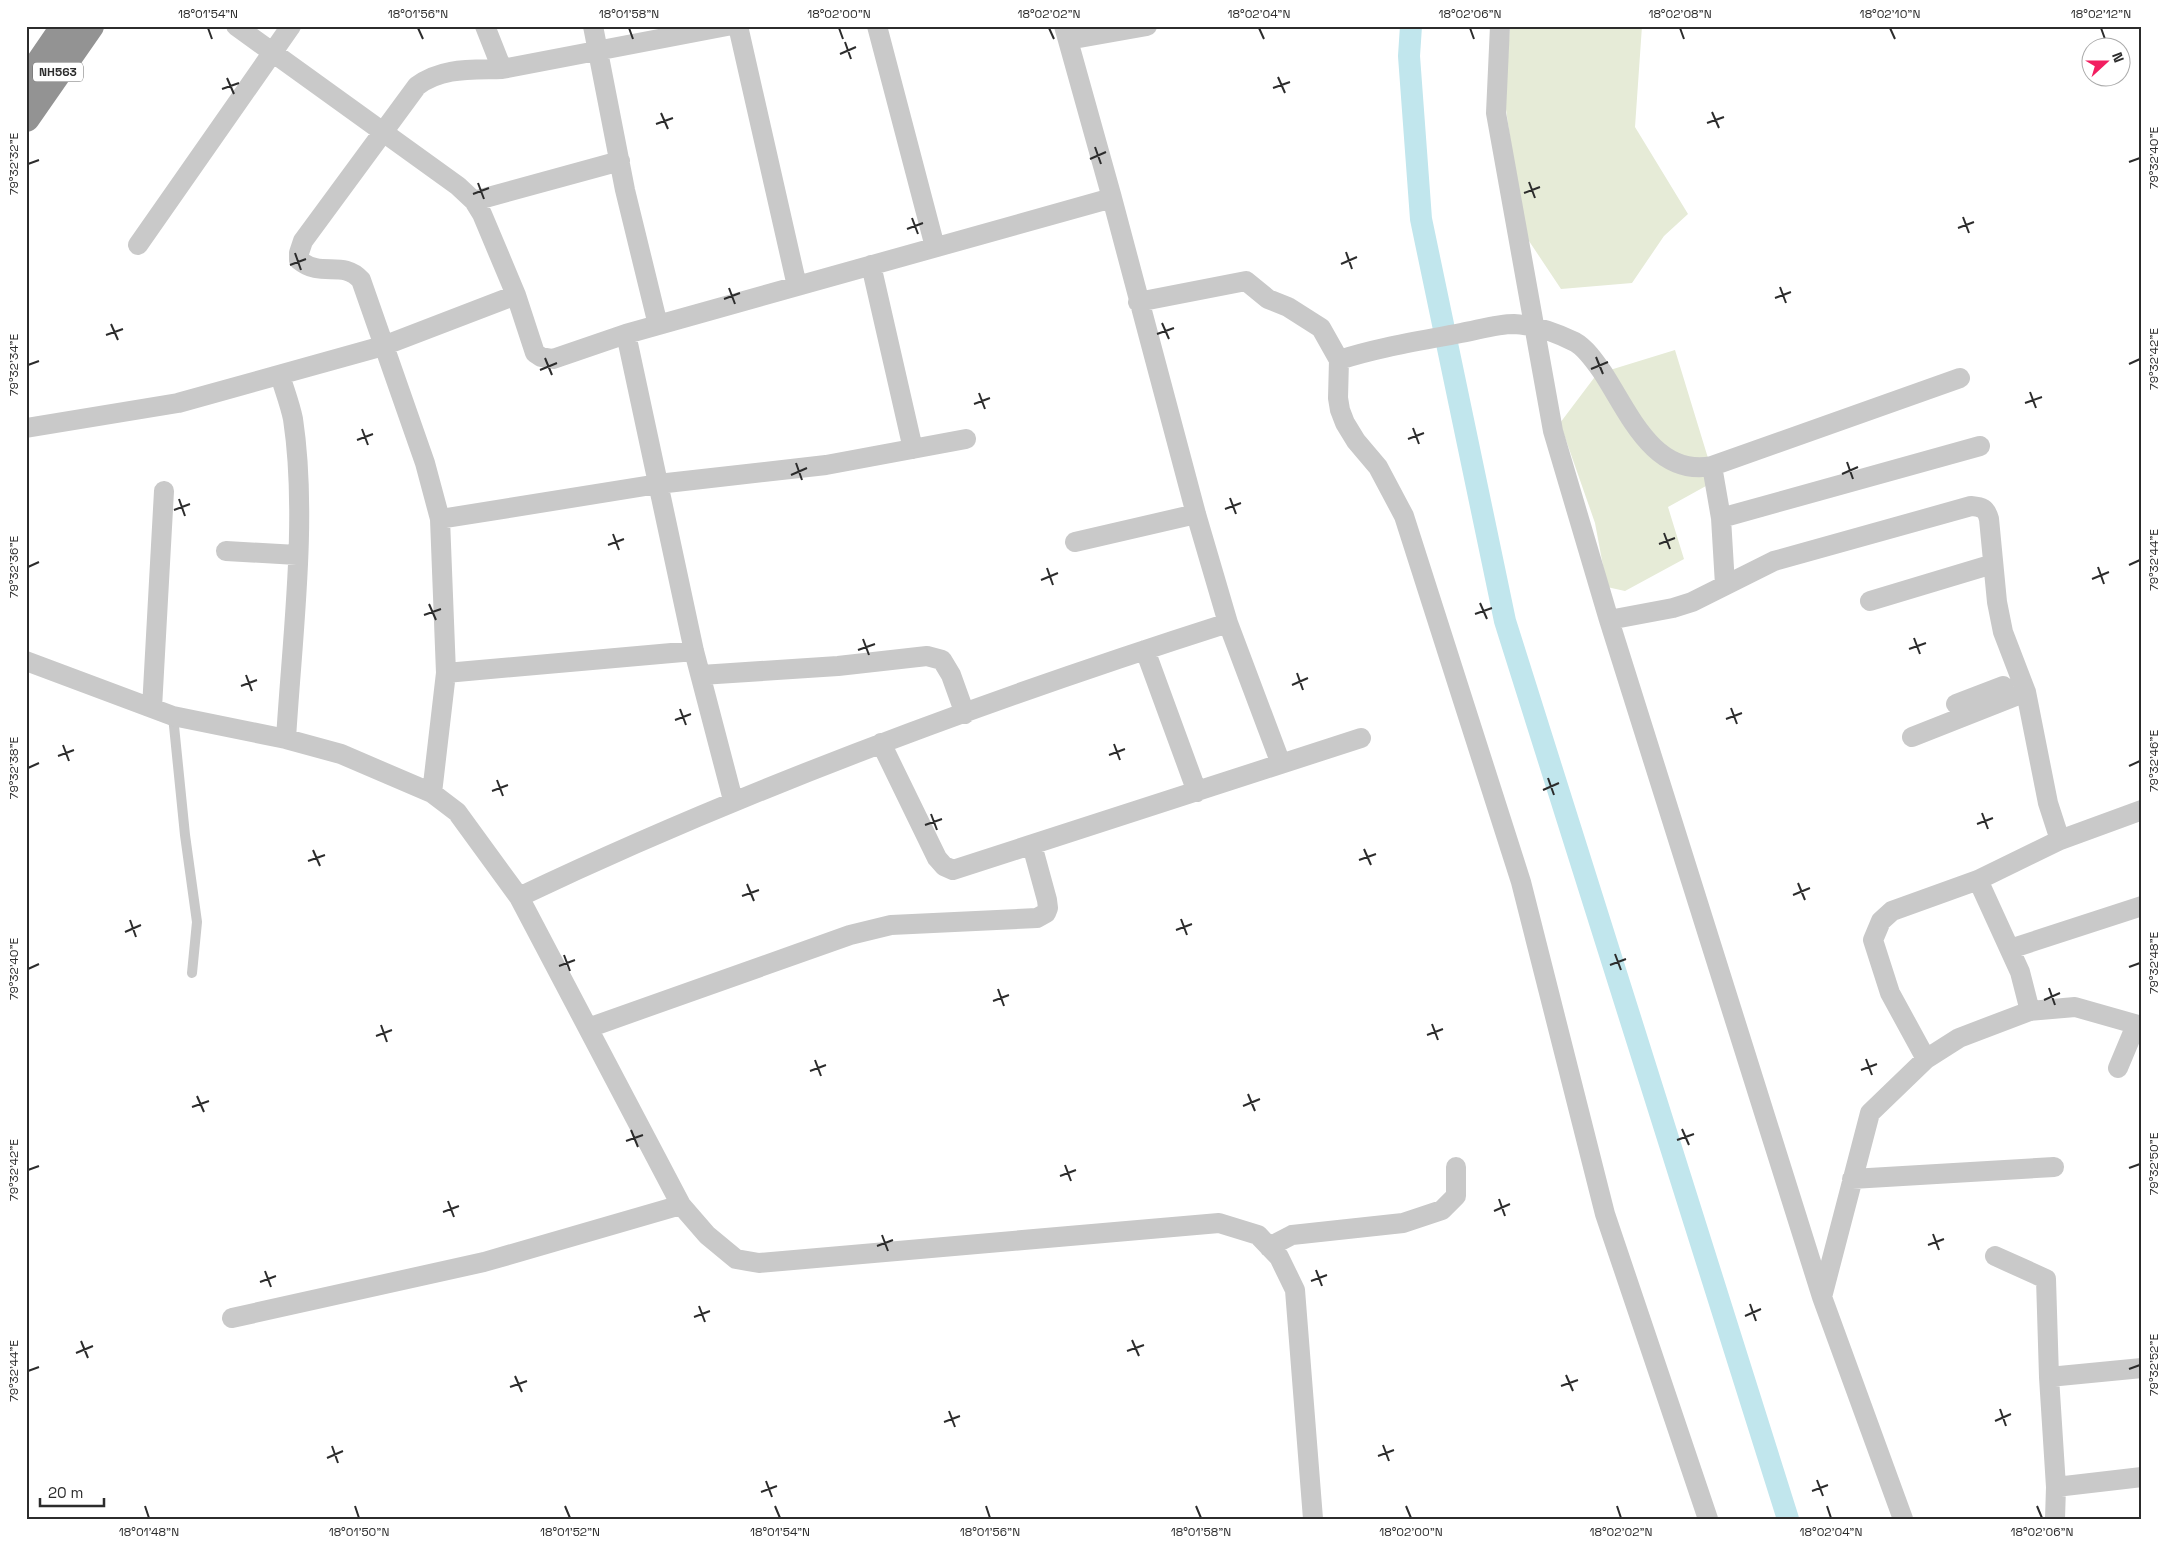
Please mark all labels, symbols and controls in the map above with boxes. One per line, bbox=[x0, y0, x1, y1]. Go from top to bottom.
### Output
text: 18°01'54"N bbox=[178, 6, 238, 22]
text: 18°01'56"N bbox=[388, 6, 448, 22]
text: 18°01'58"N bbox=[599, 6, 659, 22]
text: 18°02'00"N bbox=[807, 6, 871, 22]
text: 18°02'02"N bbox=[1017, 6, 1081, 22]
text: 18°02'04"N bbox=[1228, 6, 1290, 22]
text: 18°02'06"N bbox=[1438, 6, 1502, 22]
text: 18°02'08"N bbox=[1648, 6, 1712, 22]
text: 18°02'10"N bbox=[1860, 6, 1920, 22]
text: 18°02'12"N bbox=[2071, 6, 2131, 22]
north arrow bbox=[2080, 38, 2130, 88]
text: N bbox=[2108, 50, 2128, 65]
road number: NH563 bbox=[33, 62, 83, 82]
text: 79°32'40"E bbox=[2146, 126, 2162, 189]
text: 79°32'32"E bbox=[6, 133, 22, 195]
text: 79°32'42"E bbox=[2146, 328, 2162, 390]
text: 79°32'34"E bbox=[6, 334, 22, 396]
text: 79°32'44"E bbox=[2146, 529, 2162, 591]
text: 79°32'36"E bbox=[6, 535, 22, 598]
text: 79°32'46"E bbox=[2146, 730, 2162, 792]
text: 79°32'38"E bbox=[6, 736, 22, 799]
text: 79°32'48"E bbox=[2146, 932, 2162, 994]
text: 79°32'40"E bbox=[6, 937, 22, 1000]
text: 79°32'50"E bbox=[2146, 1132, 2162, 1195]
text: 79°32'42"E bbox=[6, 1139, 22, 1201]
text: 79°32'52"E bbox=[2146, 1334, 2162, 1396]
text: 79°32'44"E bbox=[6, 1340, 22, 1402]
scale bar bbox=[40, 1475, 104, 1507]
text: 20 m bbox=[48, 1483, 83, 1502]
text: 18°01'48"N bbox=[119, 1524, 179, 1540]
text: 18°01'50"N bbox=[329, 1524, 389, 1540]
text: 18°01'52"N bbox=[540, 1524, 600, 1540]
text: 18°01'54"N bbox=[750, 1524, 810, 1540]
text: 18°01'56"N bbox=[960, 1524, 1020, 1540]
text: 18°01'58"N bbox=[1171, 1524, 1231, 1540]
text: 18°02'00"N bbox=[1379, 1524, 1443, 1540]
text: 18°02'02"N bbox=[1589, 1524, 1653, 1540]
text: 18°02'04"N bbox=[1800, 1524, 1862, 1540]
text: 18°02'06"N bbox=[2010, 1524, 2074, 1540]

